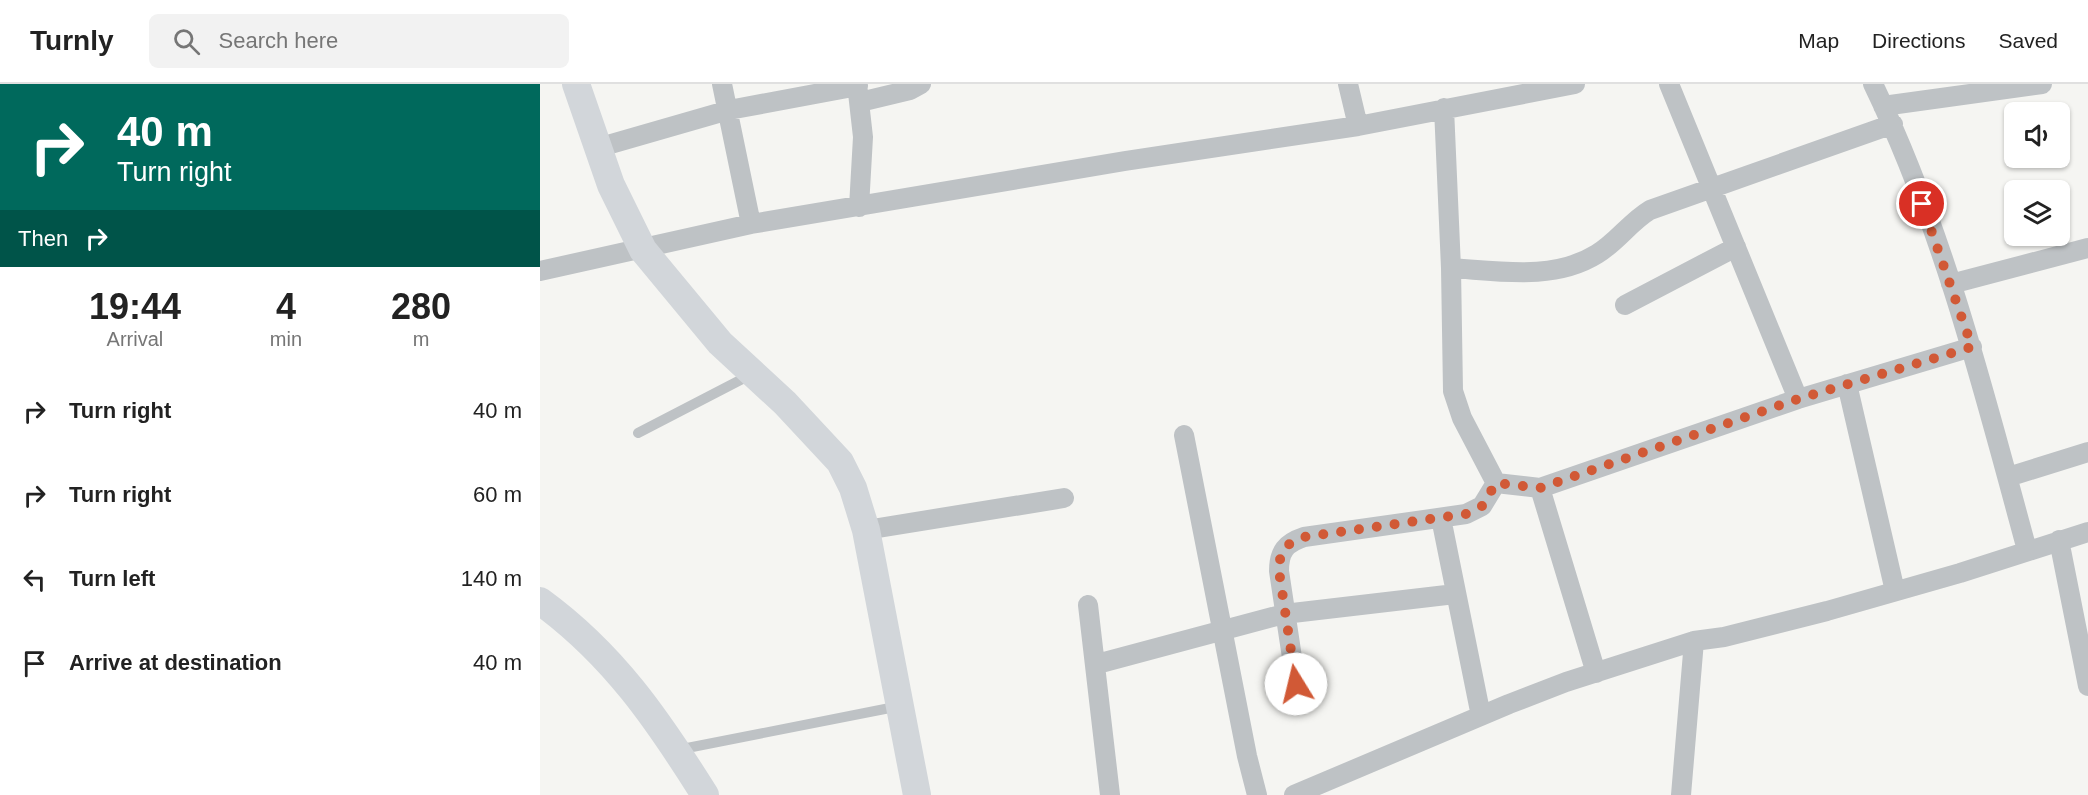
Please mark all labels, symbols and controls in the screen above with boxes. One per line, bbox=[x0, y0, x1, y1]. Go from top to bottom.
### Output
search box bbox=[149, 14, 569, 68]
text: Turnly bbox=[30, 25, 113, 56]
icon: search bbox=[170, 25, 203, 58]
text: Search here bbox=[218, 28, 338, 53]
text: Map bbox=[1798, 29, 1839, 52]
text: Directions bbox=[1872, 29, 1965, 52]
text: Saved bbox=[1998, 29, 2058, 52]
map controls bbox=[2004, 102, 2070, 246]
button: sound bbox=[2004, 102, 2070, 168]
icon: right bbox=[18, 108, 96, 186]
text: 40 m bbox=[117, 108, 213, 155]
text: Turn right bbox=[117, 157, 232, 187]
pin bbox=[1896, 178, 1947, 229]
button: layers bbox=[2004, 180, 2070, 246]
icon: arrive bbox=[1905, 187, 1938, 220]
icon: right bbox=[80, 222, 113, 255]
text: Then bbox=[18, 226, 68, 251]
text: 19:44 bbox=[89, 286, 181, 327]
text: 4 bbox=[276, 286, 296, 327]
text: 280 bbox=[391, 286, 451, 327]
text: Arrival bbox=[107, 328, 163, 350]
text: min bbox=[270, 328, 302, 350]
text: m bbox=[413, 328, 429, 350]
icon: right bbox=[18, 395, 51, 428]
text: Turn right bbox=[69, 398, 171, 423]
text: 40 m bbox=[473, 398, 522, 423]
icon: right bbox=[18, 479, 51, 512]
text: Turn right bbox=[69, 482, 171, 507]
text: 60 m bbox=[473, 482, 522, 507]
icon: left bbox=[18, 563, 51, 596]
text: Turn left bbox=[69, 566, 155, 591]
text: 140 m bbox=[461, 566, 522, 591]
icon: arrive bbox=[18, 647, 51, 680]
text: Arrive at destination bbox=[69, 650, 282, 675]
text: 40 m bbox=[473, 650, 522, 675]
position arrow bbox=[1264, 652, 1328, 716]

